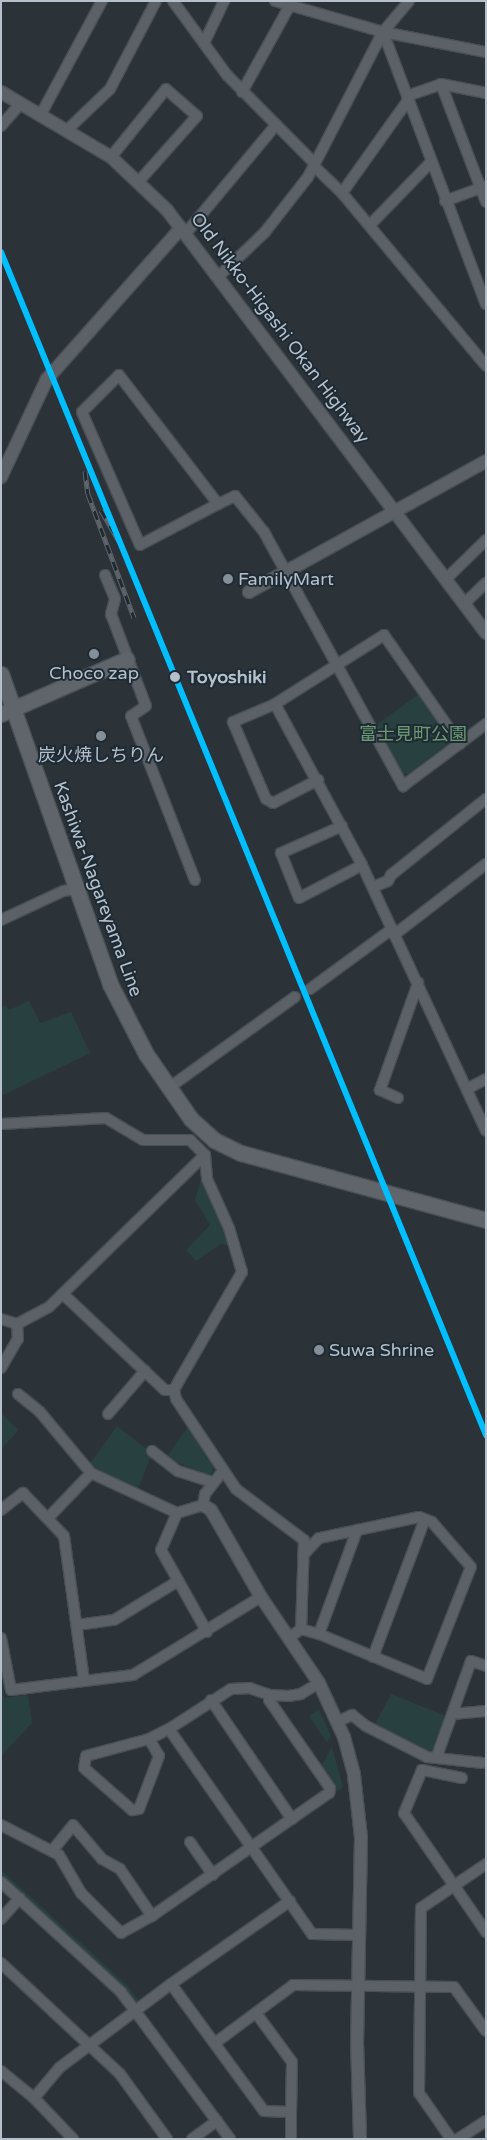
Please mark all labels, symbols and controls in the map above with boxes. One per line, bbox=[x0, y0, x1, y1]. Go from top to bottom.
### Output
street label: Old Nikko-Higashi Okan Highway bbox=[186, 208, 374, 448]
place label: FamilyMart bbox=[238, 568, 334, 590]
marker: FamilyMart bbox=[222, 573, 234, 585]
marker: Choco zap bbox=[88, 648, 100, 660]
place label: Choco zap bbox=[49, 662, 139, 684]
place label: Toyoshiki bbox=[187, 666, 266, 688]
marker: Toyoshiki bbox=[167, 669, 183, 685]
park label: 富士見町公園 bbox=[359, 723, 467, 745]
marker: 炭火焼しちりん bbox=[95, 730, 107, 742]
place label: 炭火焼しちりん bbox=[38, 744, 164, 766]
street label: Kashiwa-Nagareyama Line bbox=[49, 778, 147, 1000]
place label: Suwa Shrine bbox=[329, 1339, 434, 1361]
marker: Suwa Shrine bbox=[313, 1344, 325, 1356]

